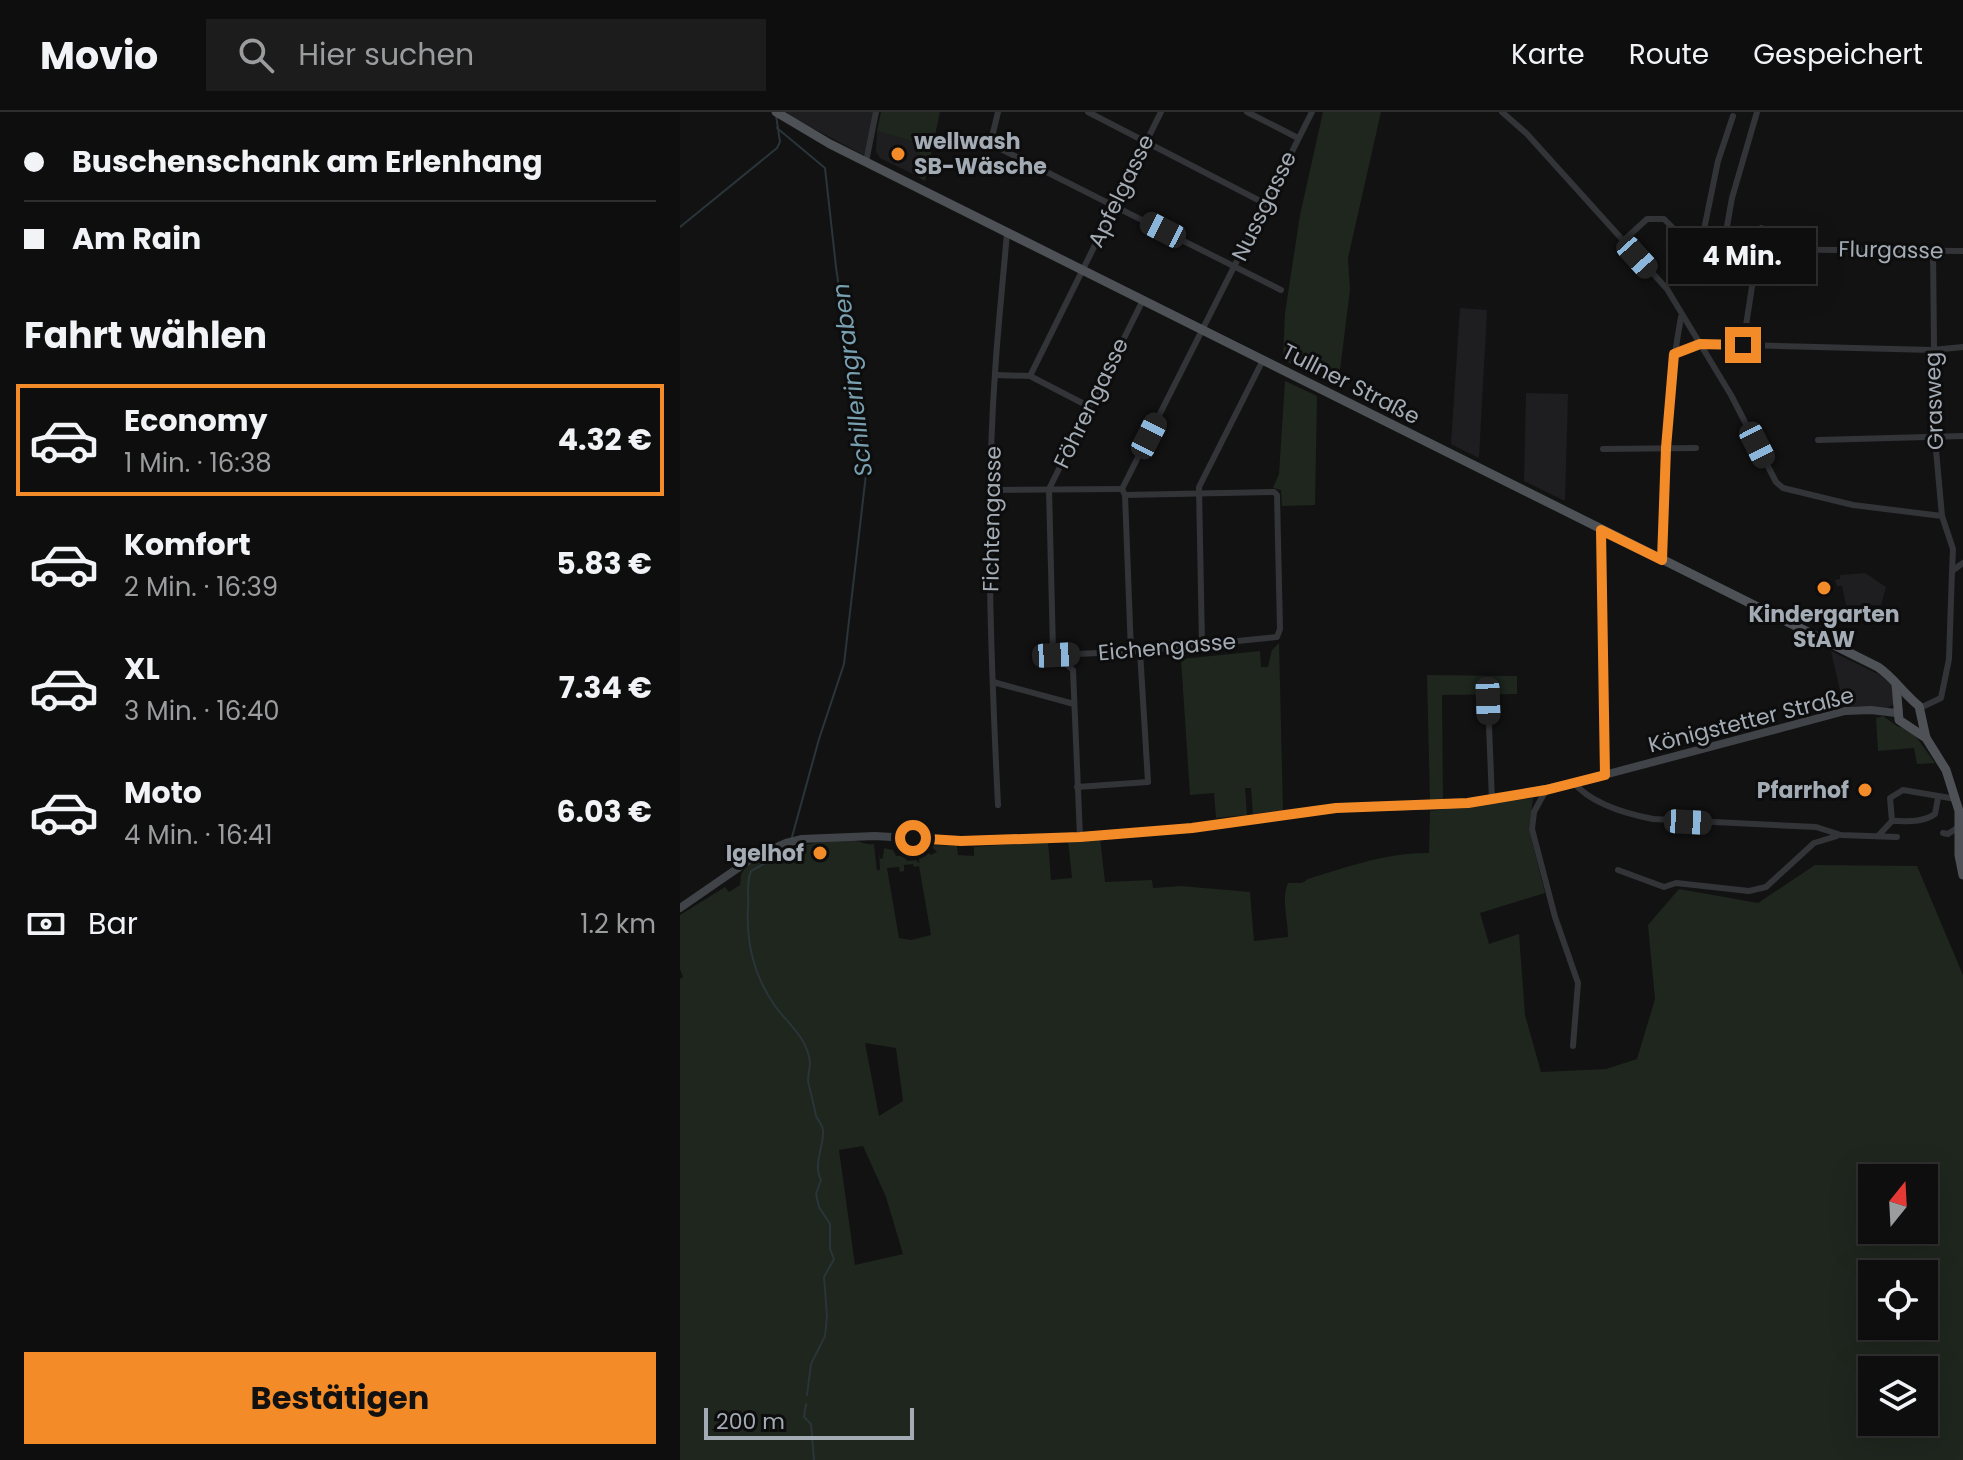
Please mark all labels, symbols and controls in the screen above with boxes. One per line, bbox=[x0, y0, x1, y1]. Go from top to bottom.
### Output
search box bbox=[206, 19, 766, 91]
text: Movio bbox=[40, 29, 158, 82]
icon: search bbox=[234, 33, 278, 77]
text: Hier suchen bbox=[298, 33, 474, 76]
text: Karte bbox=[1511, 35, 1585, 74]
text: Route bbox=[1629, 35, 1709, 74]
text: Gespeichert bbox=[1753, 35, 1923, 74]
place label: wellwash SB-Wäsche bbox=[914, 126, 1047, 182]
street label: Apfelgasse bbox=[1080, 129, 1162, 253]
text: Buschenschank am Erlenhang bbox=[72, 140, 543, 183]
marker: wellwash SB-Wäsche bbox=[889, 145, 907, 163]
street label: Nussgasse bbox=[1224, 146, 1304, 266]
car bbox=[1136, 208, 1190, 252]
text: Am Rain bbox=[72, 217, 201, 260]
callout: 4 Min. bbox=[1669, 229, 1817, 285]
car bbox=[1612, 231, 1662, 283]
street label: Flurgasse bbox=[1838, 234, 1944, 266]
text: 4 Min. bbox=[1702, 238, 1782, 274]
water label: Schilleringraben bbox=[824, 281, 880, 479]
text: Fahrt wählen bbox=[24, 310, 267, 361]
route end bbox=[1725, 327, 1761, 363]
street label: Föhrengasse bbox=[1046, 333, 1136, 473]
street label: Tullner Straße bbox=[1277, 336, 1425, 432]
street label: Grasweg bbox=[1917, 351, 1951, 451]
text: Economy bbox=[124, 399, 268, 442]
icon: car bbox=[28, 404, 100, 476]
car bbox=[1127, 409, 1171, 463]
text: 4.32 € bbox=[558, 418, 652, 461]
car bbox=[1735, 418, 1779, 472]
text: 1 Min. · 16:38 bbox=[124, 445, 272, 481]
street label: Fichtengasse bbox=[975, 446, 1009, 592]
text: Komfort bbox=[124, 523, 251, 566]
icon: car bbox=[28, 528, 100, 600]
text: 5.83 € bbox=[556, 542, 652, 585]
text: 2 Min. · 16:39 bbox=[124, 569, 278, 605]
marker: Kindergarten StAW bbox=[1815, 579, 1833, 597]
place label: Kindergarten StAW bbox=[1748, 599, 1900, 655]
street label: Eichengasse bbox=[1097, 626, 1237, 668]
car bbox=[1031, 642, 1081, 668]
text: XL bbox=[124, 647, 160, 690]
icon: car bbox=[28, 652, 100, 724]
text: 7.34 € bbox=[559, 666, 652, 709]
car bbox=[1475, 677, 1501, 725]
street label: Königstetter Straße bbox=[1645, 679, 1857, 761]
text: 3 Min. · 16:40 bbox=[124, 693, 280, 729]
text: Moto bbox=[124, 771, 202, 814]
place label: Pfarrhof bbox=[1757, 775, 1849, 806]
icon: car bbox=[28, 776, 100, 848]
marker: Pfarrhof bbox=[1856, 781, 1874, 799]
text: 6.03 € bbox=[556, 790, 652, 833]
car bbox=[1663, 809, 1713, 835]
text: 4 Min. · 16:41 bbox=[124, 817, 273, 853]
route start bbox=[895, 820, 931, 856]
place label: Igelhof bbox=[726, 838, 804, 869]
marker: Igelhof bbox=[811, 844, 829, 862]
icon: cash bbox=[24, 902, 68, 946]
text: Bar bbox=[88, 902, 138, 945]
text: 1.2 km bbox=[580, 906, 656, 942]
north arrow bbox=[1858, 1164, 1938, 1244]
map controls bbox=[1858, 1164, 1938, 1436]
button: locate bbox=[1858, 1260, 1938, 1340]
button: Bestätigen bbox=[24, 1352, 656, 1444]
button: layers bbox=[1858, 1356, 1938, 1436]
scale bar bbox=[704, 1404, 914, 1440]
text: 200 m bbox=[716, 1406, 785, 1437]

